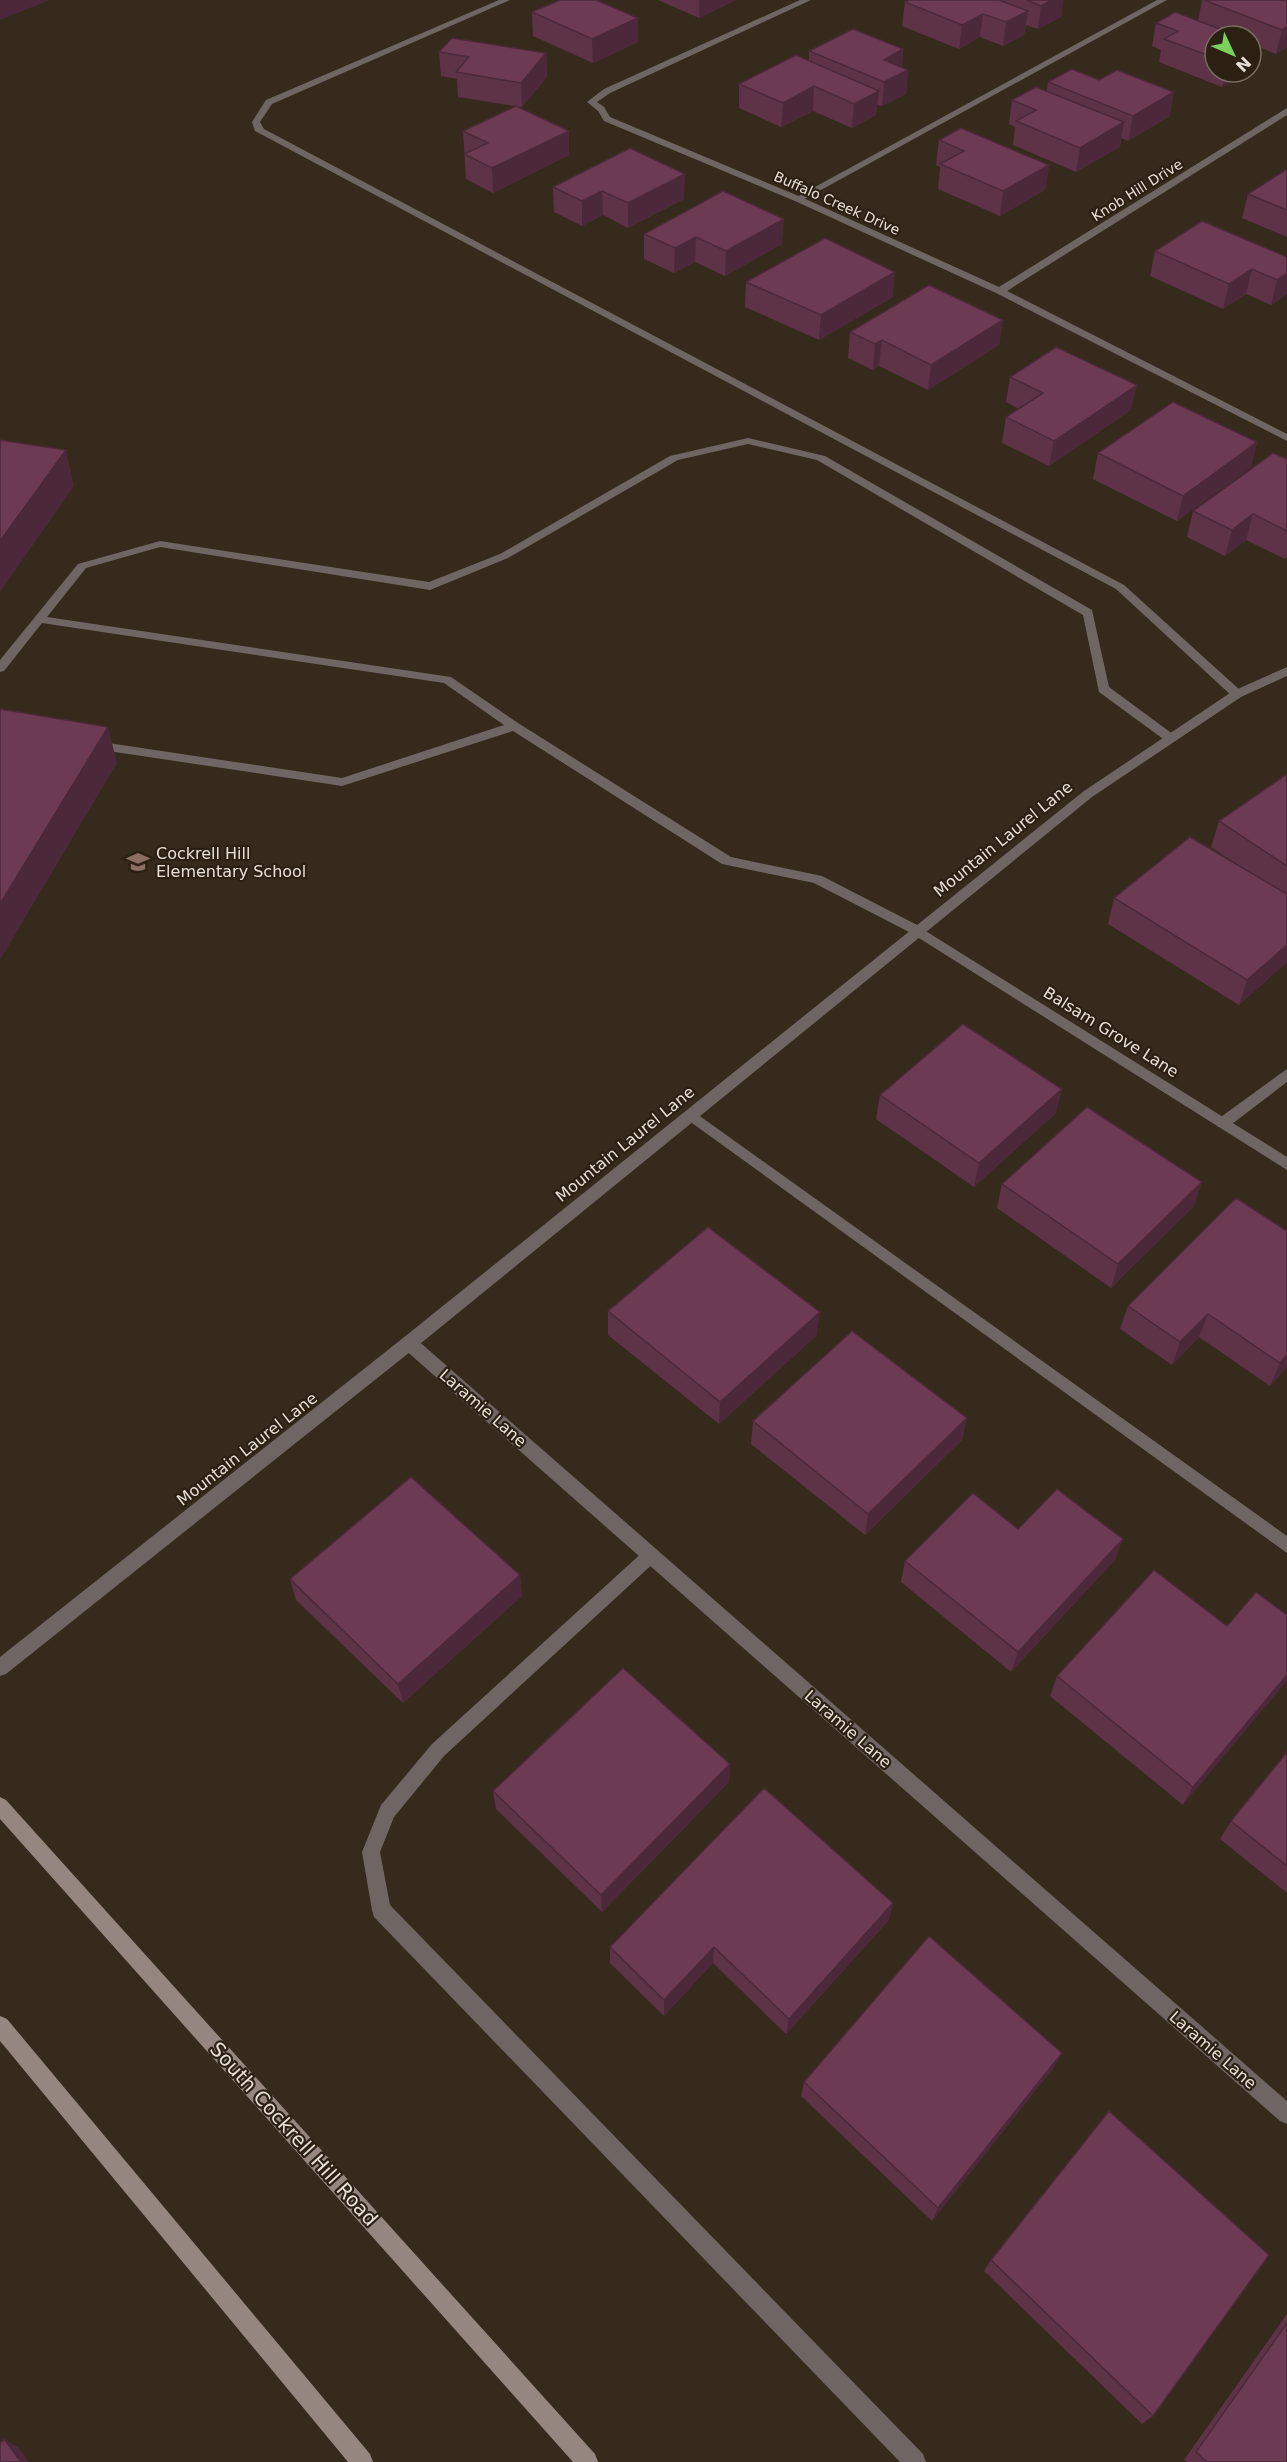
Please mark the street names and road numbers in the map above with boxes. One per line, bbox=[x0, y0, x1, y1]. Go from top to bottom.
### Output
street label: Knob Hill Drive bbox=[1089, 156, 1185, 224]
street label: Buffalo Creek Drive bbox=[772, 168, 902, 238]
street label: Mountain Laurel Lane bbox=[930, 777, 1076, 901]
street label: Balsam Grove Lane bbox=[1040, 983, 1182, 1081]
street label: Mountain Laurel Lane bbox=[552, 1082, 698, 1206]
street label: Laramie Lane bbox=[436, 1365, 530, 1451]
street label: Mountain Laurel Lane bbox=[173, 1388, 321, 1510]
street label: Laramie Lane bbox=[801, 1686, 895, 1772]
street label: Laramie Lane bbox=[1166, 2007, 1260, 2093]
street label: South Cockrell Hill Road bbox=[205, 2037, 383, 2231]

